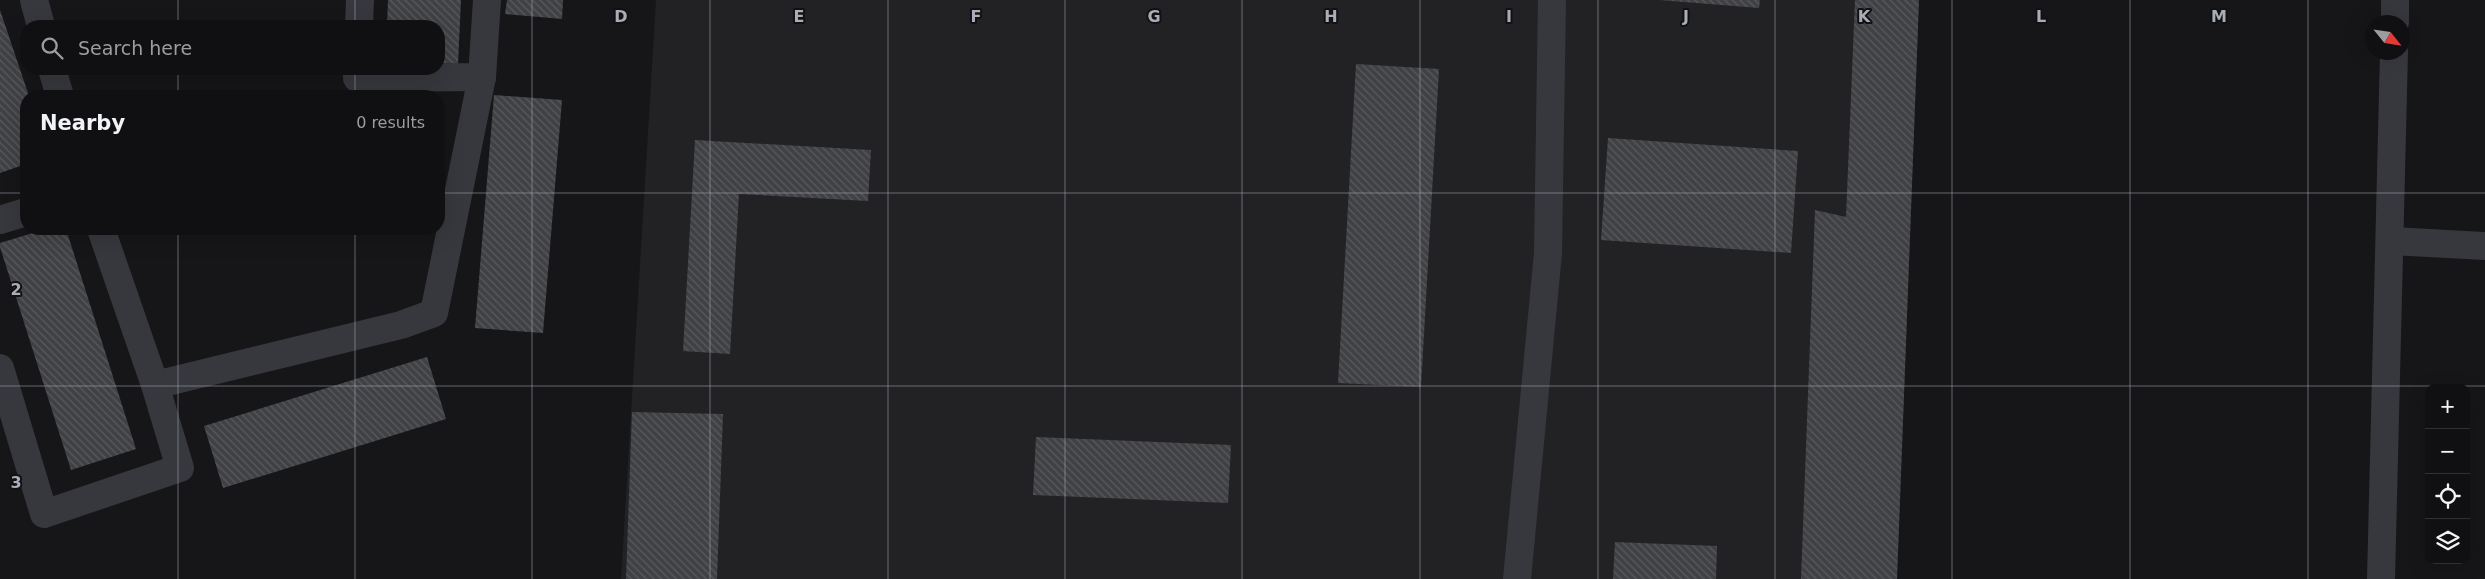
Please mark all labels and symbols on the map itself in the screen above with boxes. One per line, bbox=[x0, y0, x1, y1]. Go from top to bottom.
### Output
text: D bbox=[614, 7, 628, 26]
text: E bbox=[794, 7, 804, 26]
text: F bbox=[971, 7, 981, 26]
text: G bbox=[1147, 7, 1161, 26]
text: H bbox=[1324, 7, 1338, 26]
text: I bbox=[1506, 7, 1512, 26]
text: J bbox=[1682, 7, 1689, 26]
text: K bbox=[1858, 7, 1871, 26]
text: L bbox=[2036, 7, 2046, 26]
text: M bbox=[2211, 7, 2227, 26]
north arrow bbox=[2365, 15, 2410, 60]
text: 2 bbox=[10, 280, 22, 299]
text: 3 bbox=[10, 473, 22, 492]

